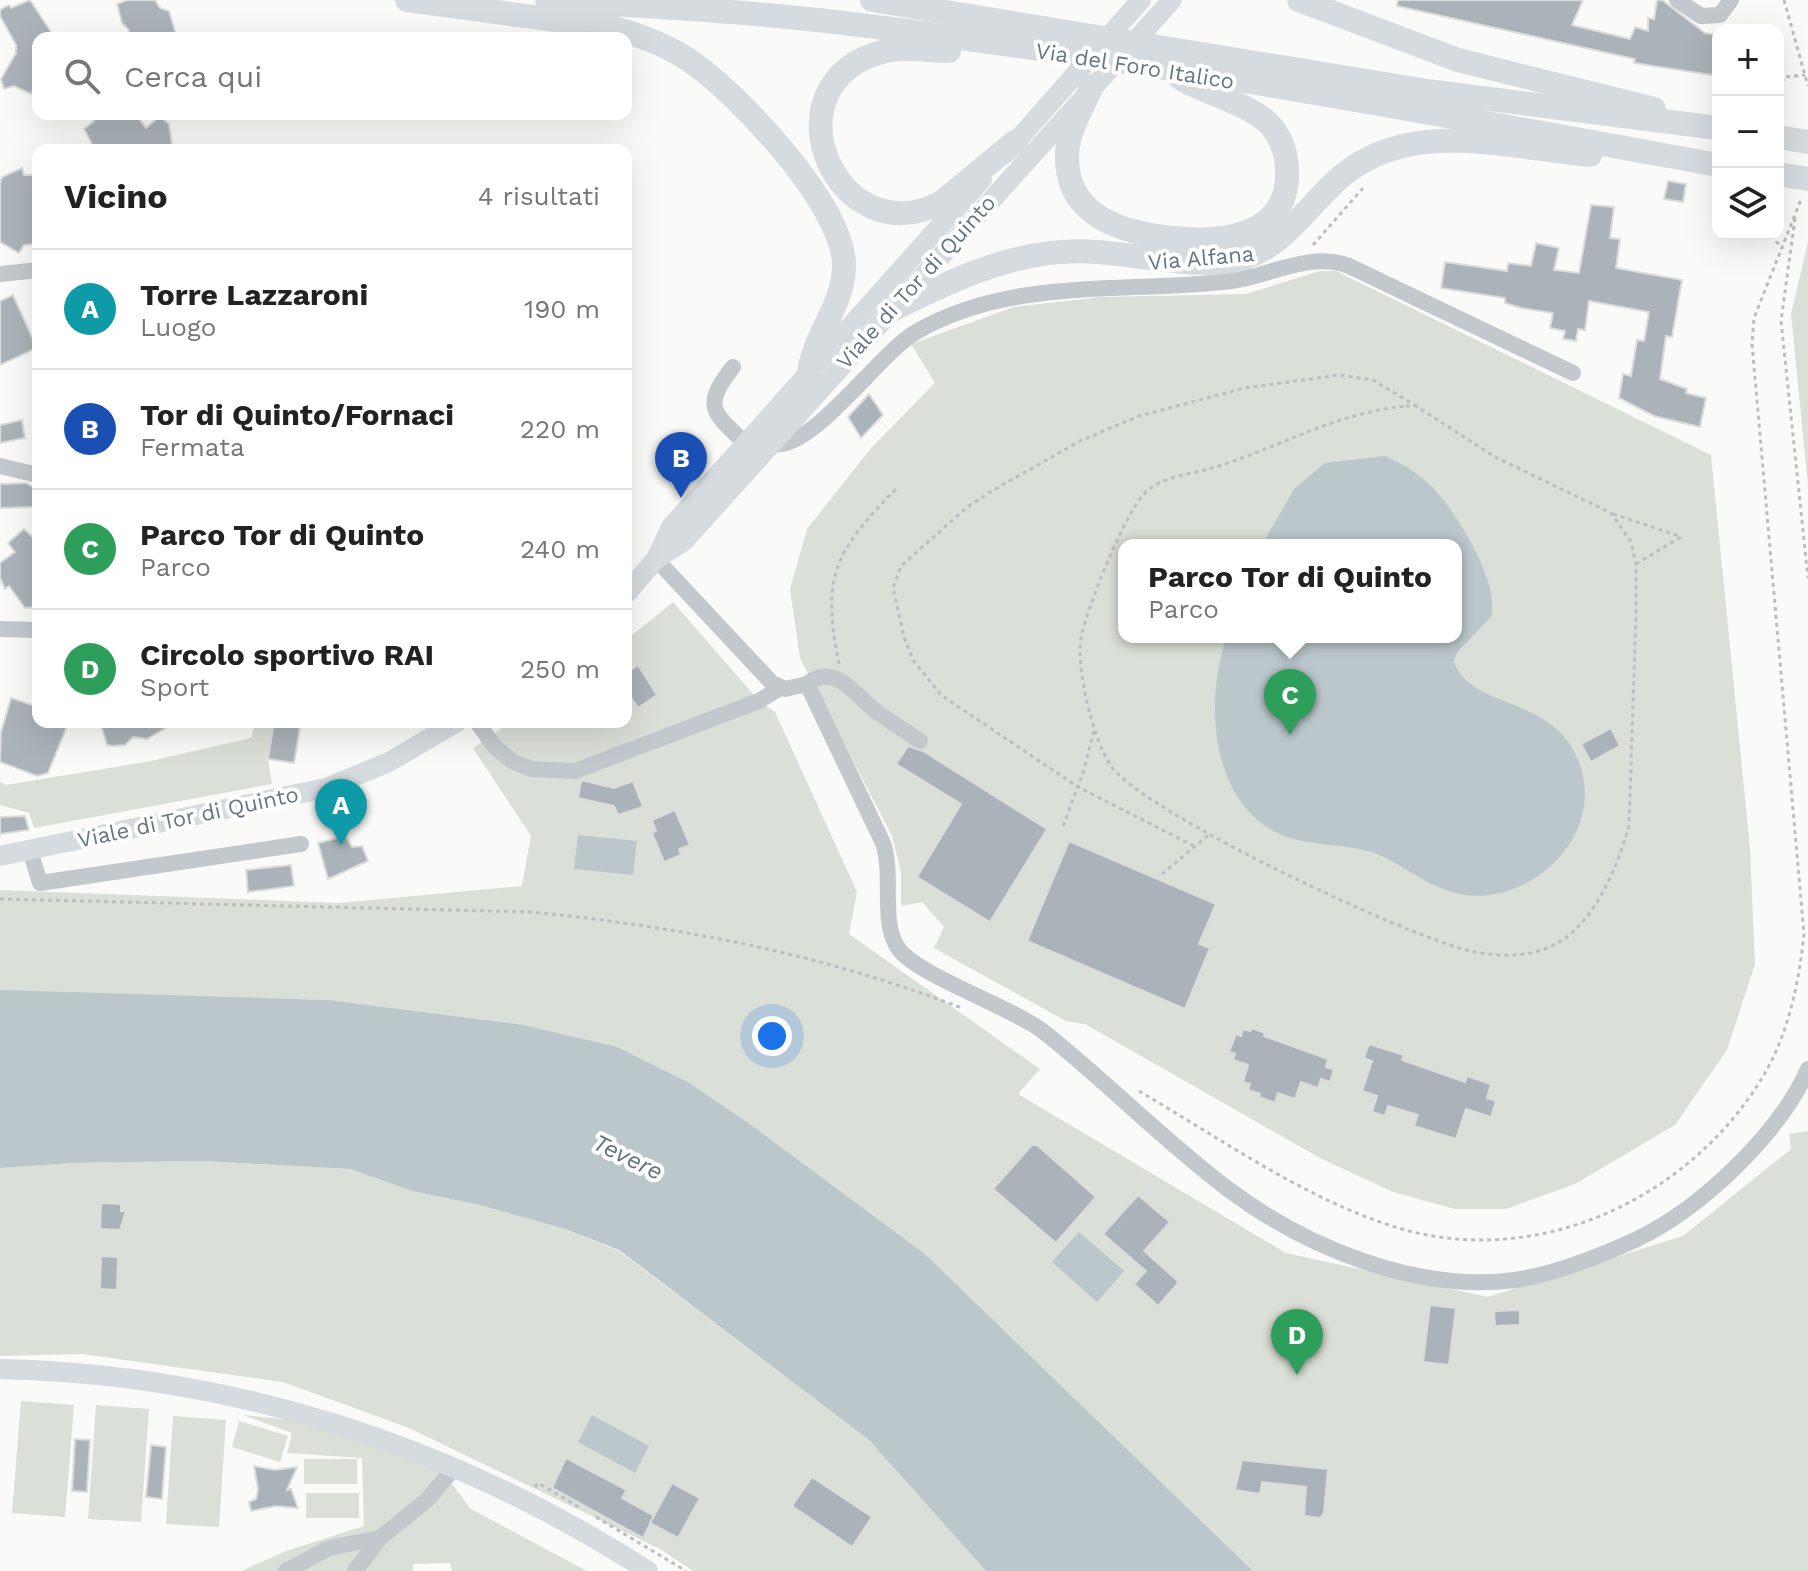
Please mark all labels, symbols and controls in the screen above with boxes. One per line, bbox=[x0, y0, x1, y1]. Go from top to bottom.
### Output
map controls bbox=[1712, 24, 1784, 240]
button: + bbox=[1712, 24, 1784, 96]
search box bbox=[32, 32, 632, 120]
street label: Via del Foro Italico bbox=[1034, 38, 1236, 94]
icon: search bbox=[60, 54, 104, 98]
text: Cerca qui bbox=[124, 59, 262, 94]
button: − bbox=[1712, 96, 1784, 168]
button: layers bbox=[1712, 168, 1784, 240]
text: Vicino bbox=[64, 176, 168, 216]
text: 4 risultati bbox=[478, 181, 600, 211]
street label: Viale di Tor di Quinto bbox=[831, 190, 1001, 374]
street label: Via Alfana bbox=[1147, 241, 1255, 275]
text: Torre Lazzaroni bbox=[140, 277, 368, 312]
text: A bbox=[81, 294, 99, 324]
text: 190 m bbox=[524, 294, 600, 324]
text: Luogo bbox=[140, 312, 216, 342]
text: Tor di Quinto/Fornaci bbox=[140, 397, 454, 432]
text: B bbox=[81, 414, 99, 444]
text: 220 m bbox=[520, 414, 600, 444]
text: Fermata bbox=[140, 432, 245, 462]
pin: B bbox=[655, 432, 707, 498]
text: Parco Tor di Quinto bbox=[140, 517, 424, 552]
text: C bbox=[81, 534, 99, 564]
text: 240 m bbox=[520, 534, 600, 564]
popup bbox=[1118, 539, 1462, 643]
text: Parco bbox=[140, 552, 211, 582]
text: Parco Tor di Quinto bbox=[1148, 559, 1432, 594]
text: Parco bbox=[1148, 594, 1219, 624]
text: Circolo sportivo RAI bbox=[140, 637, 434, 672]
text: D bbox=[81, 654, 99, 684]
text: 250 m bbox=[520, 654, 600, 684]
pin: C bbox=[1264, 669, 1316, 735]
text: Sport bbox=[140, 672, 209, 702]
pin: A bbox=[315, 779, 367, 845]
street label: Viale di Tor di Quinto bbox=[75, 781, 301, 853]
your location bbox=[752, 1016, 792, 1056]
water label: Tevere bbox=[589, 1128, 667, 1186]
pin: D bbox=[1271, 1309, 1323, 1375]

